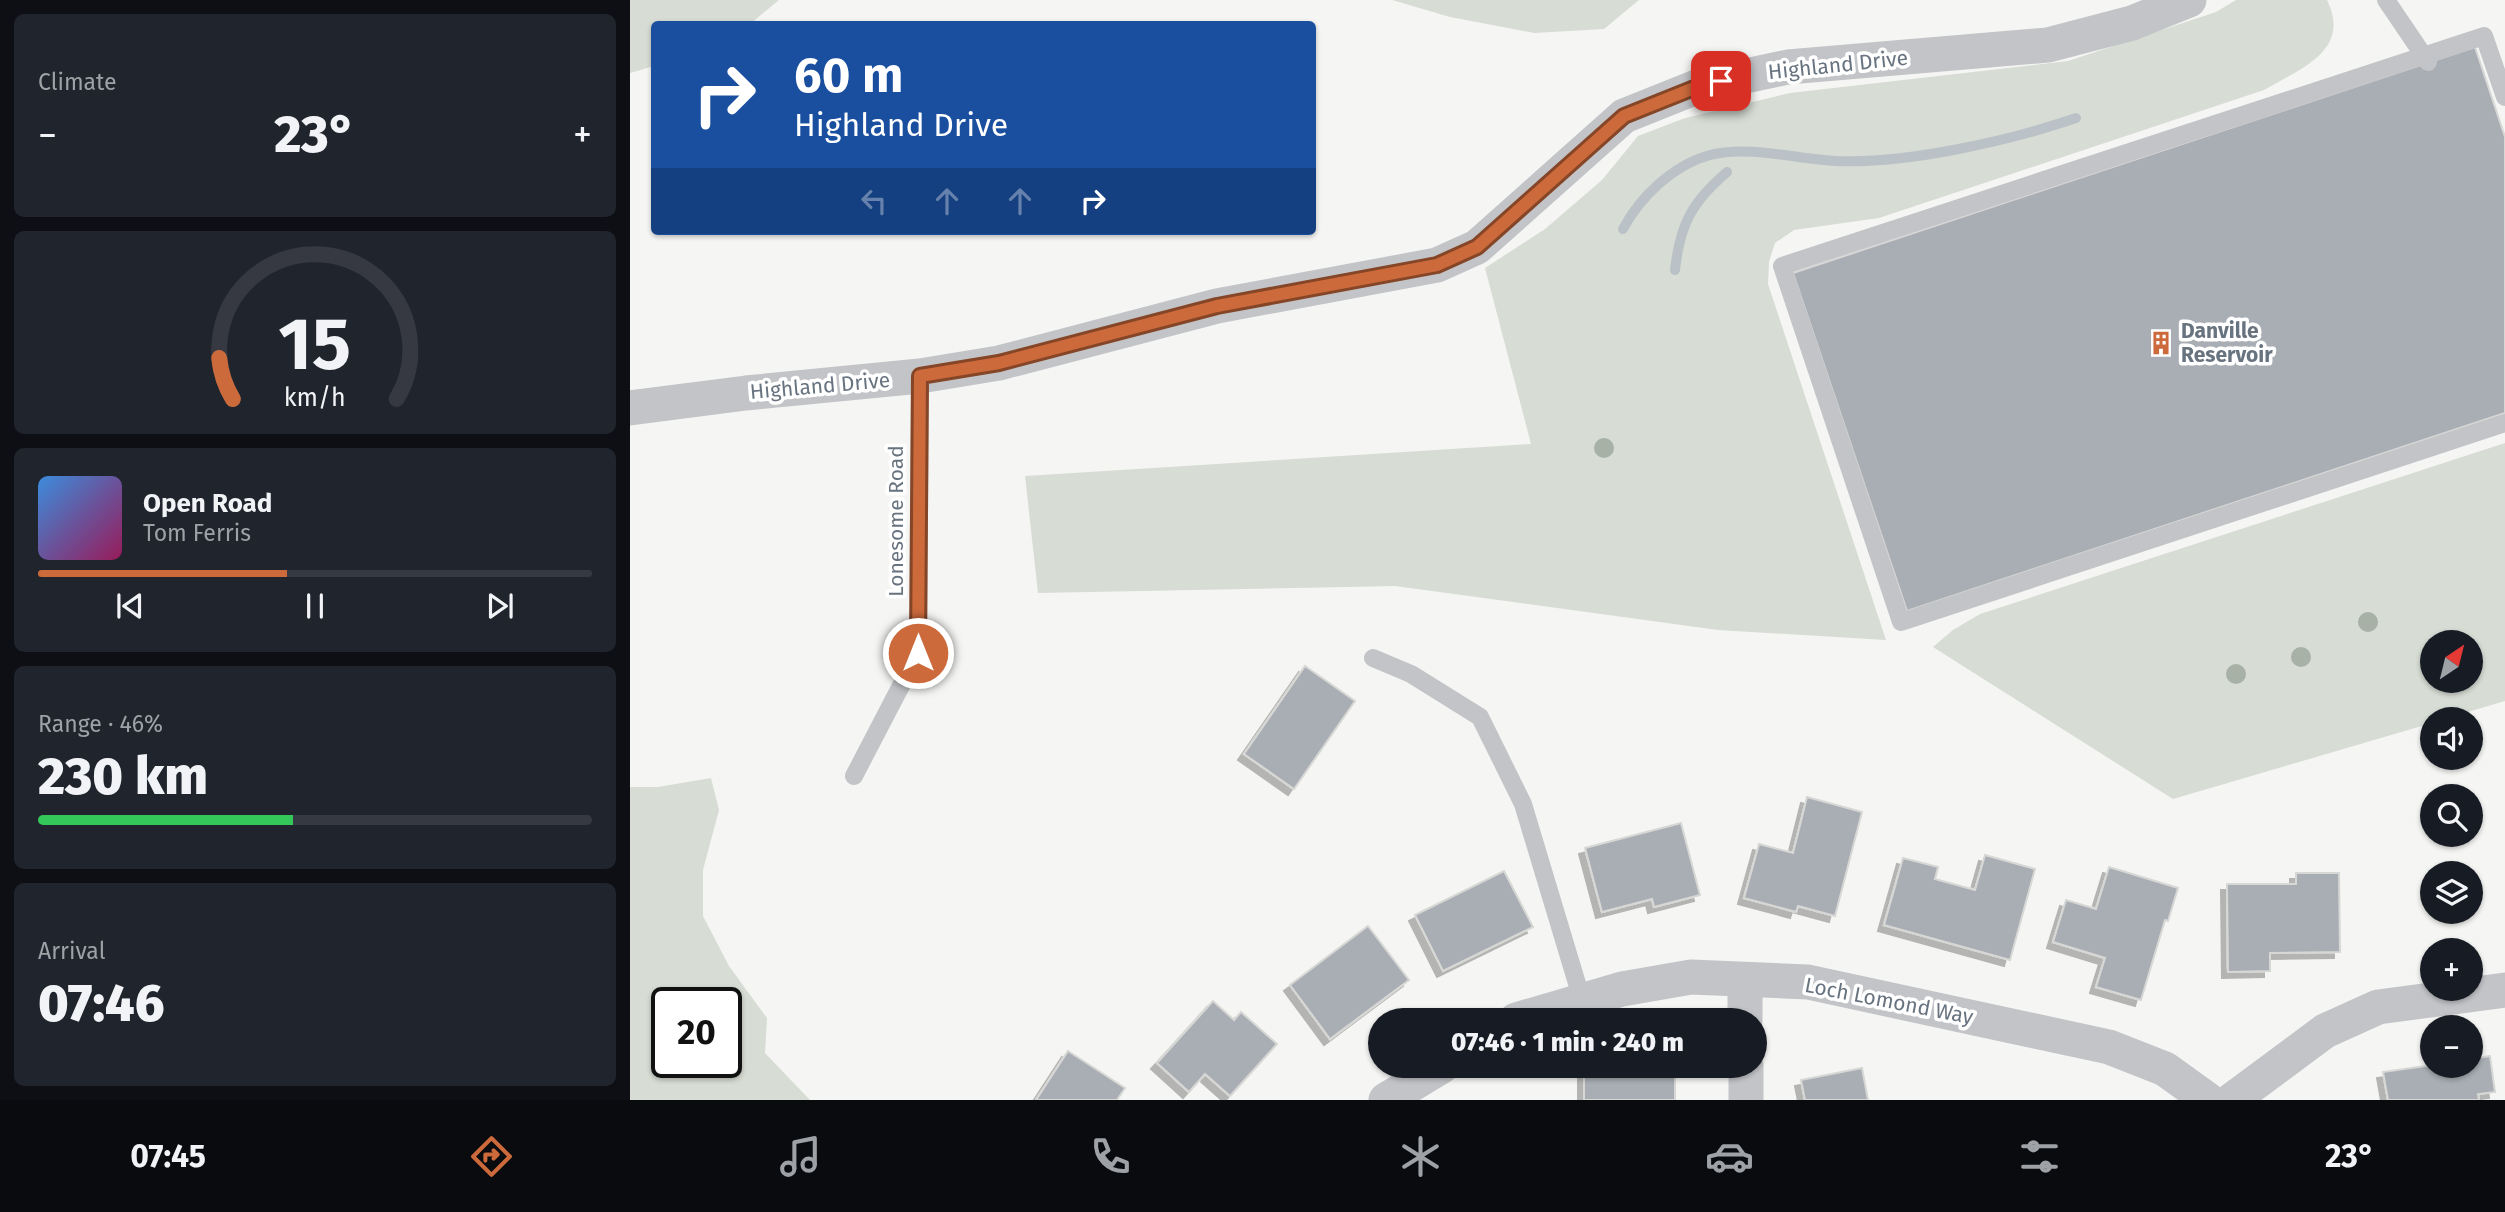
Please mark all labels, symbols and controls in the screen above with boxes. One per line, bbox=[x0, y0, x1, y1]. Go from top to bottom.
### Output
street label: Highland Drive bbox=[1767, 45, 1909, 85]
text: 60 m bbox=[794, 46, 903, 105]
icon: right bbox=[679, 49, 770, 140]
pin bbox=[1691, 51, 1751, 111]
icon: arrive bbox=[1702, 62, 1740, 100]
text: Climate bbox=[38, 68, 117, 96]
text: 23° bbox=[274, 103, 356, 166]
text: Highland Drive bbox=[794, 106, 1008, 144]
text: − bbox=[38, 112, 57, 158]
text: + bbox=[573, 112, 592, 158]
icon: left bbox=[855, 182, 893, 220]
icon: ahead bbox=[928, 182, 966, 220]
icon: ahead bbox=[1001, 182, 1039, 220]
icon: right bbox=[1074, 182, 1112, 220]
text: 15 bbox=[279, 301, 351, 388]
place label: Danville Reservoir bbox=[2181, 318, 2273, 368]
building icon: Danville Reservoir bbox=[2147, 329, 2175, 357]
street label: Highland Drive bbox=[749, 367, 891, 405]
text: km/h bbox=[284, 383, 346, 413]
street label: Lonesome Road bbox=[883, 445, 909, 597]
text: Open Road bbox=[143, 488, 272, 519]
text: Tom Ferris bbox=[143, 519, 251, 547]
icon: previous bbox=[111, 587, 149, 625]
icon: pause bbox=[296, 587, 334, 625]
icon: next bbox=[481, 587, 519, 625]
position arrow bbox=[881, 616, 955, 690]
north arrow bbox=[2420, 630, 2483, 693]
map controls bbox=[2420, 630, 2483, 1078]
button: sound bbox=[2420, 707, 2483, 770]
text: Range · 46% bbox=[38, 710, 163, 738]
text: 230 km bbox=[38, 745, 208, 808]
button: search bbox=[2420, 784, 2483, 847]
button: layers bbox=[2420, 861, 2483, 924]
text: Arrival bbox=[38, 937, 105, 965]
button: + bbox=[2420, 938, 2483, 1001]
text: 07:46 bbox=[38, 972, 164, 1035]
street label: Loch Lomond Way bbox=[1803, 972, 1976, 1030]
speed limit sign: 20 bbox=[651, 987, 742, 1078]
button: − bbox=[2420, 1015, 2483, 1078]
text: 07:46 · 1 min · 240 m bbox=[1451, 1027, 1684, 1058]
icon: directions bbox=[467, 1132, 516, 1181]
icon: music bbox=[776, 1132, 825, 1181]
icon: phone bbox=[1086, 1132, 1135, 1181]
icon: climate bbox=[1396, 1132, 1445, 1181]
icon: car bbox=[1705, 1132, 1754, 1181]
icon: filters bbox=[2015, 1132, 2064, 1181]
text: 07:45 bbox=[130, 1137, 206, 1175]
text: 23° bbox=[2325, 1137, 2375, 1175]

